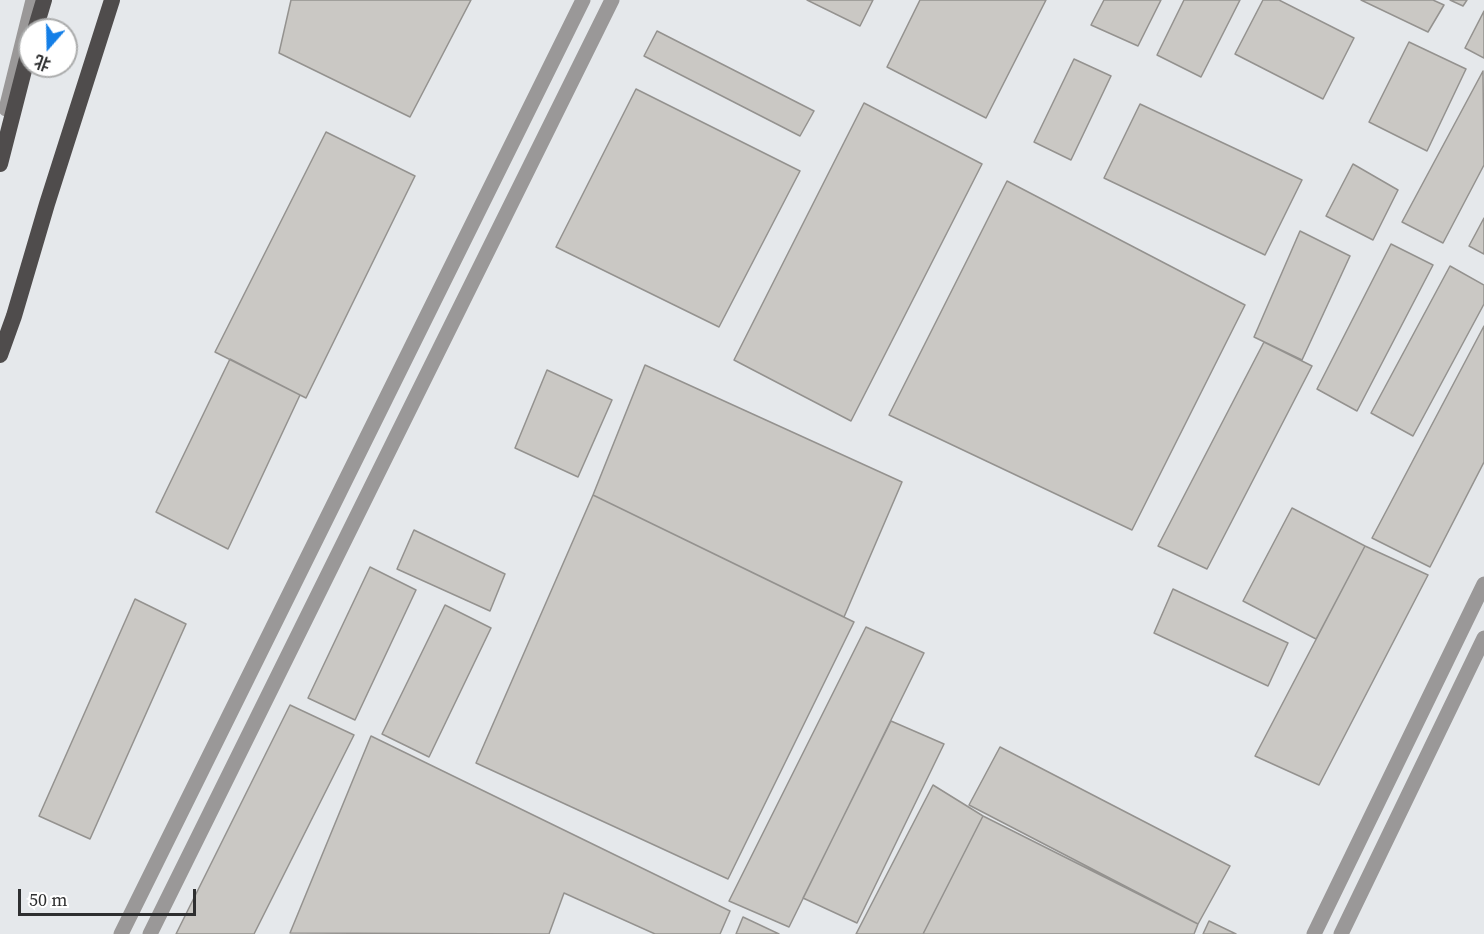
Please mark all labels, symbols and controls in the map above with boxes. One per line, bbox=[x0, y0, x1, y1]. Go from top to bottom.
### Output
north arrow bbox=[18, 18, 78, 78]
text: 北 bbox=[31, 50, 54, 76]
scale bar bbox=[21, 877, 200, 915]
text: 50 m bbox=[29, 887, 67, 912]

